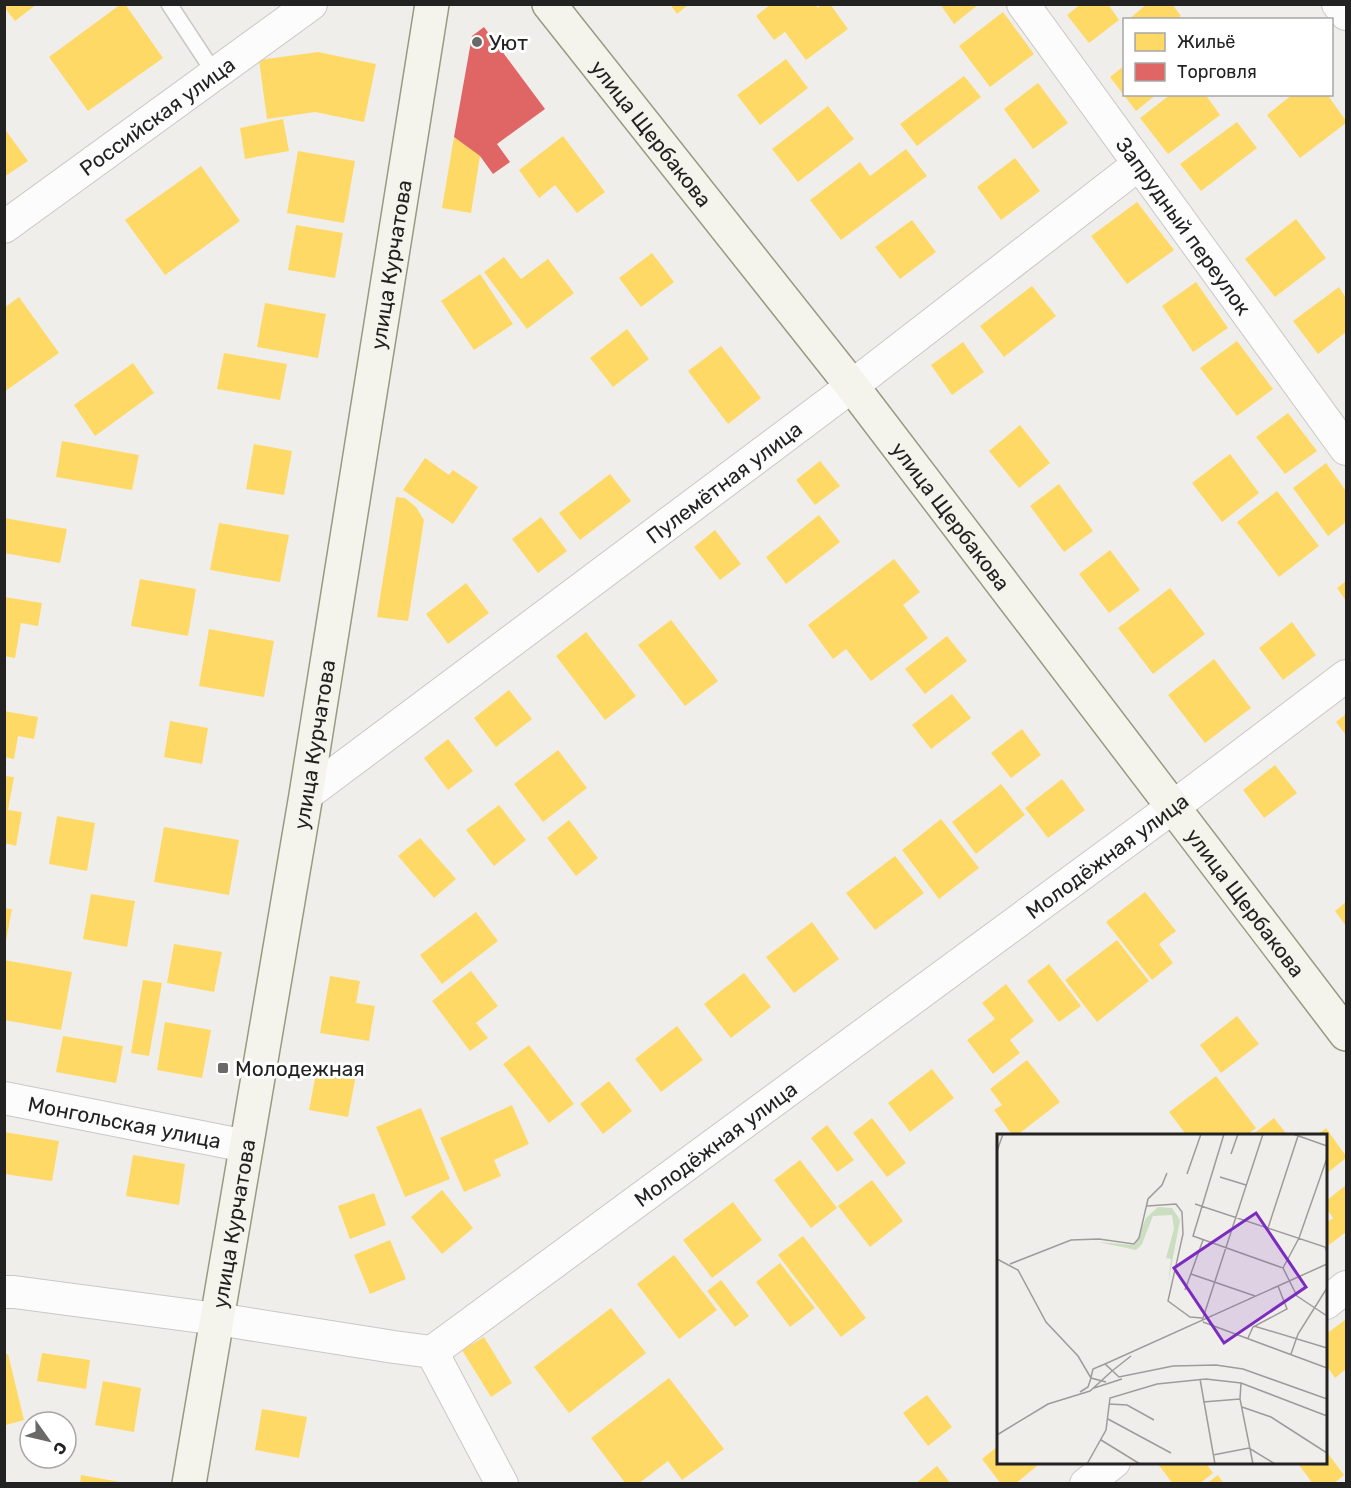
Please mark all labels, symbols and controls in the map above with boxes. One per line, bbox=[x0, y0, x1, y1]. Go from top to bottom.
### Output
legend bbox=[1123, 18, 1333, 96]
place label: Уют bbox=[489, 30, 528, 55]
text: Жильё bbox=[1177, 31, 1235, 53]
marker: Уют bbox=[470, 35, 484, 49]
street label: Российская улица bbox=[74, 51, 239, 181]
street label: улица Щербакова bbox=[586, 55, 717, 212]
text: Торговля bbox=[1177, 61, 1257, 83]
street label: Запрудный переулок bbox=[1111, 132, 1257, 319]
street label: улица Курчатова bbox=[365, 178, 416, 351]
street label: Пулемётная улица bbox=[641, 416, 807, 548]
street label: улица Щербакова bbox=[886, 437, 1016, 595]
street label: улица Курчатова bbox=[288, 658, 340, 831]
street label: Молодёжная улица bbox=[1021, 788, 1193, 924]
street label: улица Щербакова bbox=[1181, 823, 1310, 982]
place label: Молодежная bbox=[235, 1056, 365, 1081]
marker: Молодежная bbox=[216, 1061, 230, 1075]
street label: Молодёжная улица bbox=[629, 1076, 801, 1212]
street label: Монгольская улица bbox=[26, 1091, 223, 1153]
inset map bbox=[997, 1134, 1327, 1464]
street label: улица Курчатова bbox=[207, 1137, 260, 1310]
north arrow bbox=[18, 1410, 78, 1470]
text: С bbox=[49, 1438, 71, 1458]

